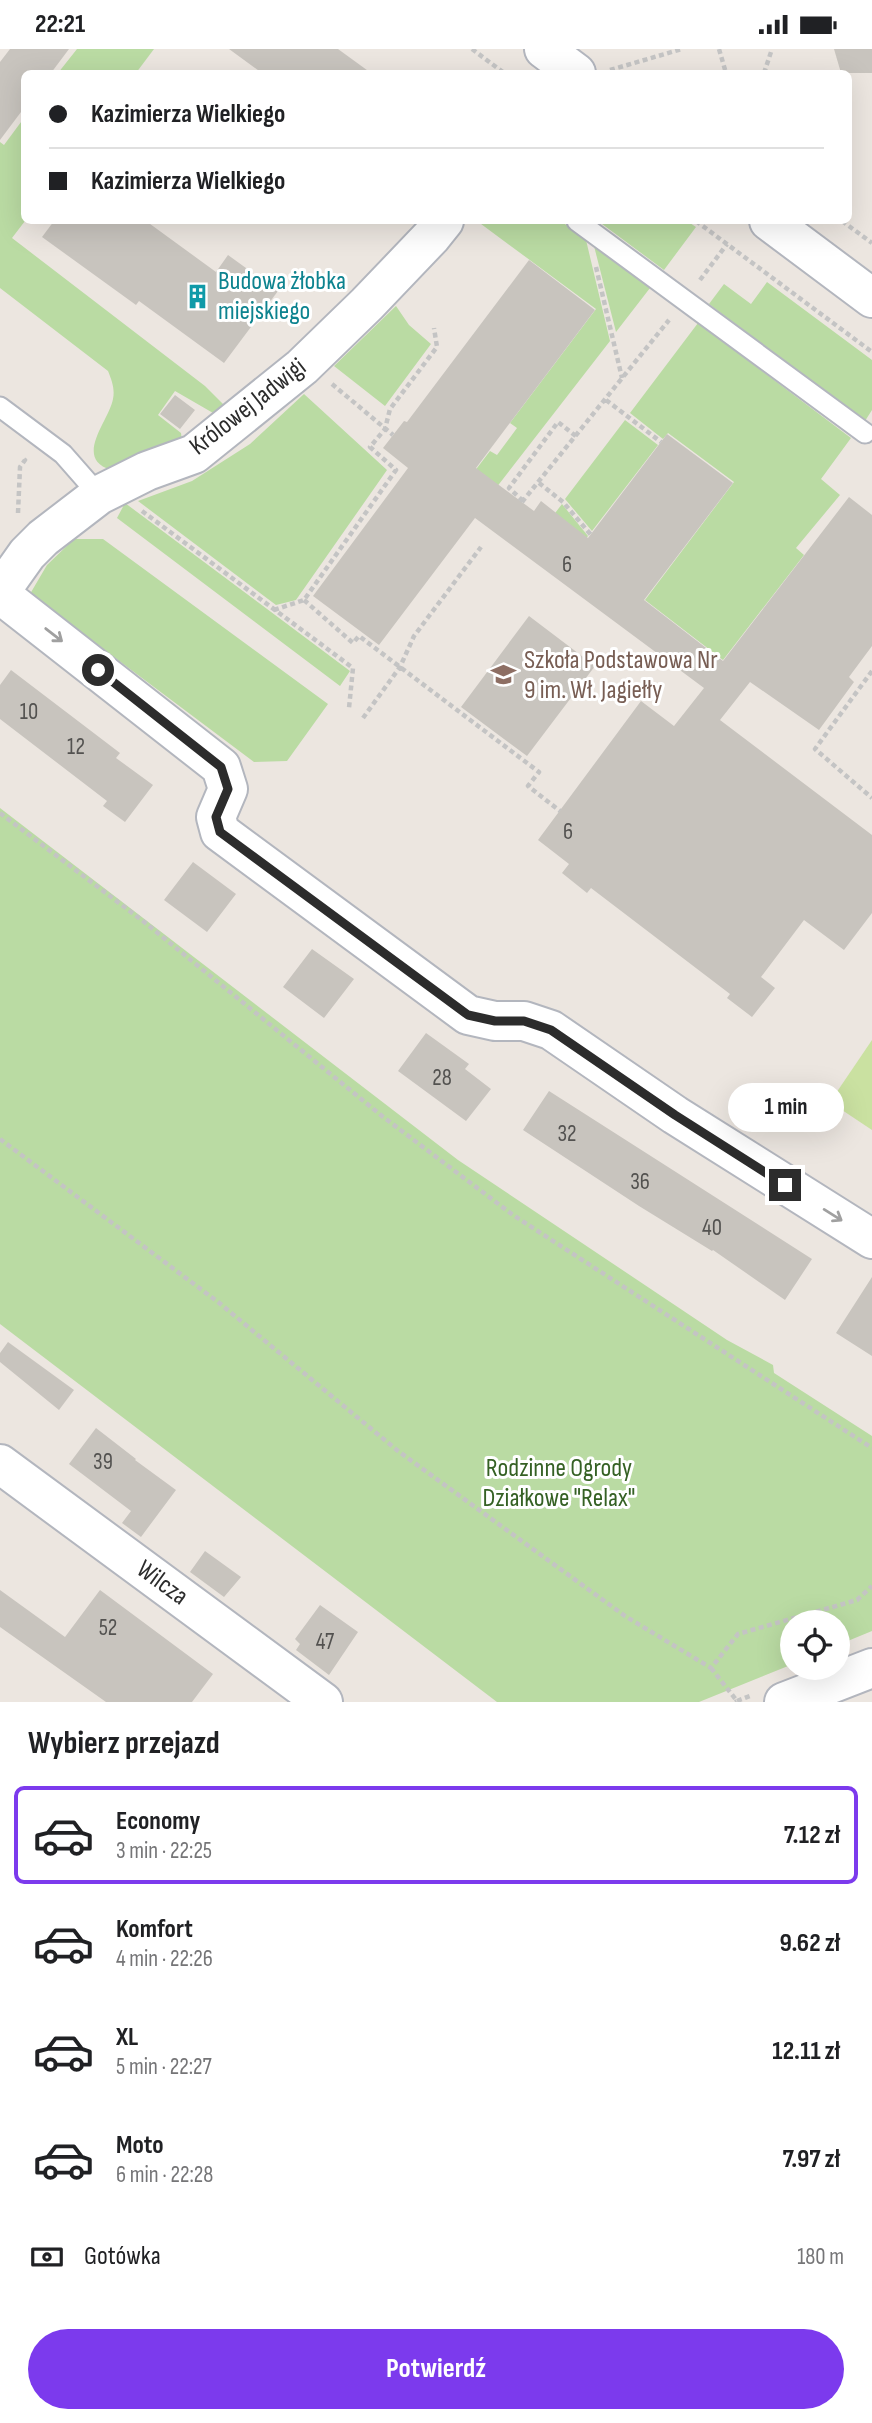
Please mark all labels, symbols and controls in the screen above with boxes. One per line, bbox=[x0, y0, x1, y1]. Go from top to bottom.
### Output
text: 22:21 bbox=[35, 9, 85, 40]
text: Kazimierza Wielkiego bbox=[91, 99, 285, 130]
text: Kazimierza Wielkiego bbox=[91, 166, 285, 197]
place label: Budowa żłobka miejskiego bbox=[218, 266, 346, 327]
building icon: Budowa żłobka miejskiego bbox=[184, 282, 212, 310]
street label: Królowej Jadwigi bbox=[183, 352, 313, 462]
house number: 6 bbox=[562, 551, 572, 579]
one-way arrow bbox=[44, 628, 63, 643]
place label: Szkoła Podstawowa Nr 9 im. Wł. Jagiełły bbox=[524, 645, 718, 706]
route start bbox=[82, 654, 114, 686]
school or university icon: Szkoła Podstawowa Nr 9 im. Wł. Jagiełły bbox=[490, 661, 518, 689]
house number: 10 bbox=[20, 698, 38, 726]
house number: 12 bbox=[67, 733, 85, 761]
house number: 6 bbox=[563, 818, 573, 846]
house number: 28 bbox=[432, 1064, 452, 1092]
callout: 1 min bbox=[727, 1083, 843, 1133]
text: 1 min bbox=[765, 1093, 807, 1121]
house number: 32 bbox=[557, 1120, 577, 1148]
house number: 36 bbox=[630, 1168, 650, 1196]
route end bbox=[769, 1169, 801, 1201]
one-way arrow bbox=[822, 1208, 842, 1222]
house number: 40 bbox=[702, 1214, 722, 1242]
house number: 39 bbox=[93, 1448, 113, 1476]
park label: Rodzinne Ogrody Działkowe "Relax" bbox=[483, 1453, 635, 1514]
street label: Wilcza bbox=[130, 1554, 194, 1612]
map controls bbox=[780, 1610, 850, 1680]
button: locate bbox=[780, 1610, 850, 1680]
house number: 52 bbox=[99, 1614, 117, 1642]
house number: 47 bbox=[316, 1628, 334, 1656]
text: Wybierz przejazd bbox=[28, 1724, 220, 1763]
icon: car bbox=[32, 1804, 95, 1867]
text: Economy bbox=[116, 1806, 200, 1837]
text: 7.12 zł bbox=[784, 1820, 840, 1851]
text: 3 min · 22:25 bbox=[116, 1837, 212, 1865]
icon: car bbox=[32, 1912, 95, 1975]
text: Komfort bbox=[116, 1914, 193, 1945]
text: 9.62 zł bbox=[779, 1928, 840, 1959]
text: 4 min · 22:26 bbox=[116, 1945, 213, 1973]
icon: car bbox=[32, 2020, 95, 2083]
text: XL bbox=[116, 2022, 138, 2053]
text: 12.11 zł bbox=[772, 2036, 840, 2067]
text: 5 min · 22:27 bbox=[116, 2053, 212, 2081]
icon: car bbox=[32, 2128, 95, 2191]
text: Moto bbox=[116, 2130, 164, 2161]
text: 7.97 zł bbox=[782, 2144, 840, 2175]
text: 6 min · 22:28 bbox=[116, 2161, 213, 2189]
icon: cash bbox=[28, 2238, 66, 2276]
text: Gotówka bbox=[84, 2241, 161, 2272]
text: 180 m bbox=[797, 2243, 844, 2271]
button: Potwierdź bbox=[28, 2329, 844, 2409]

